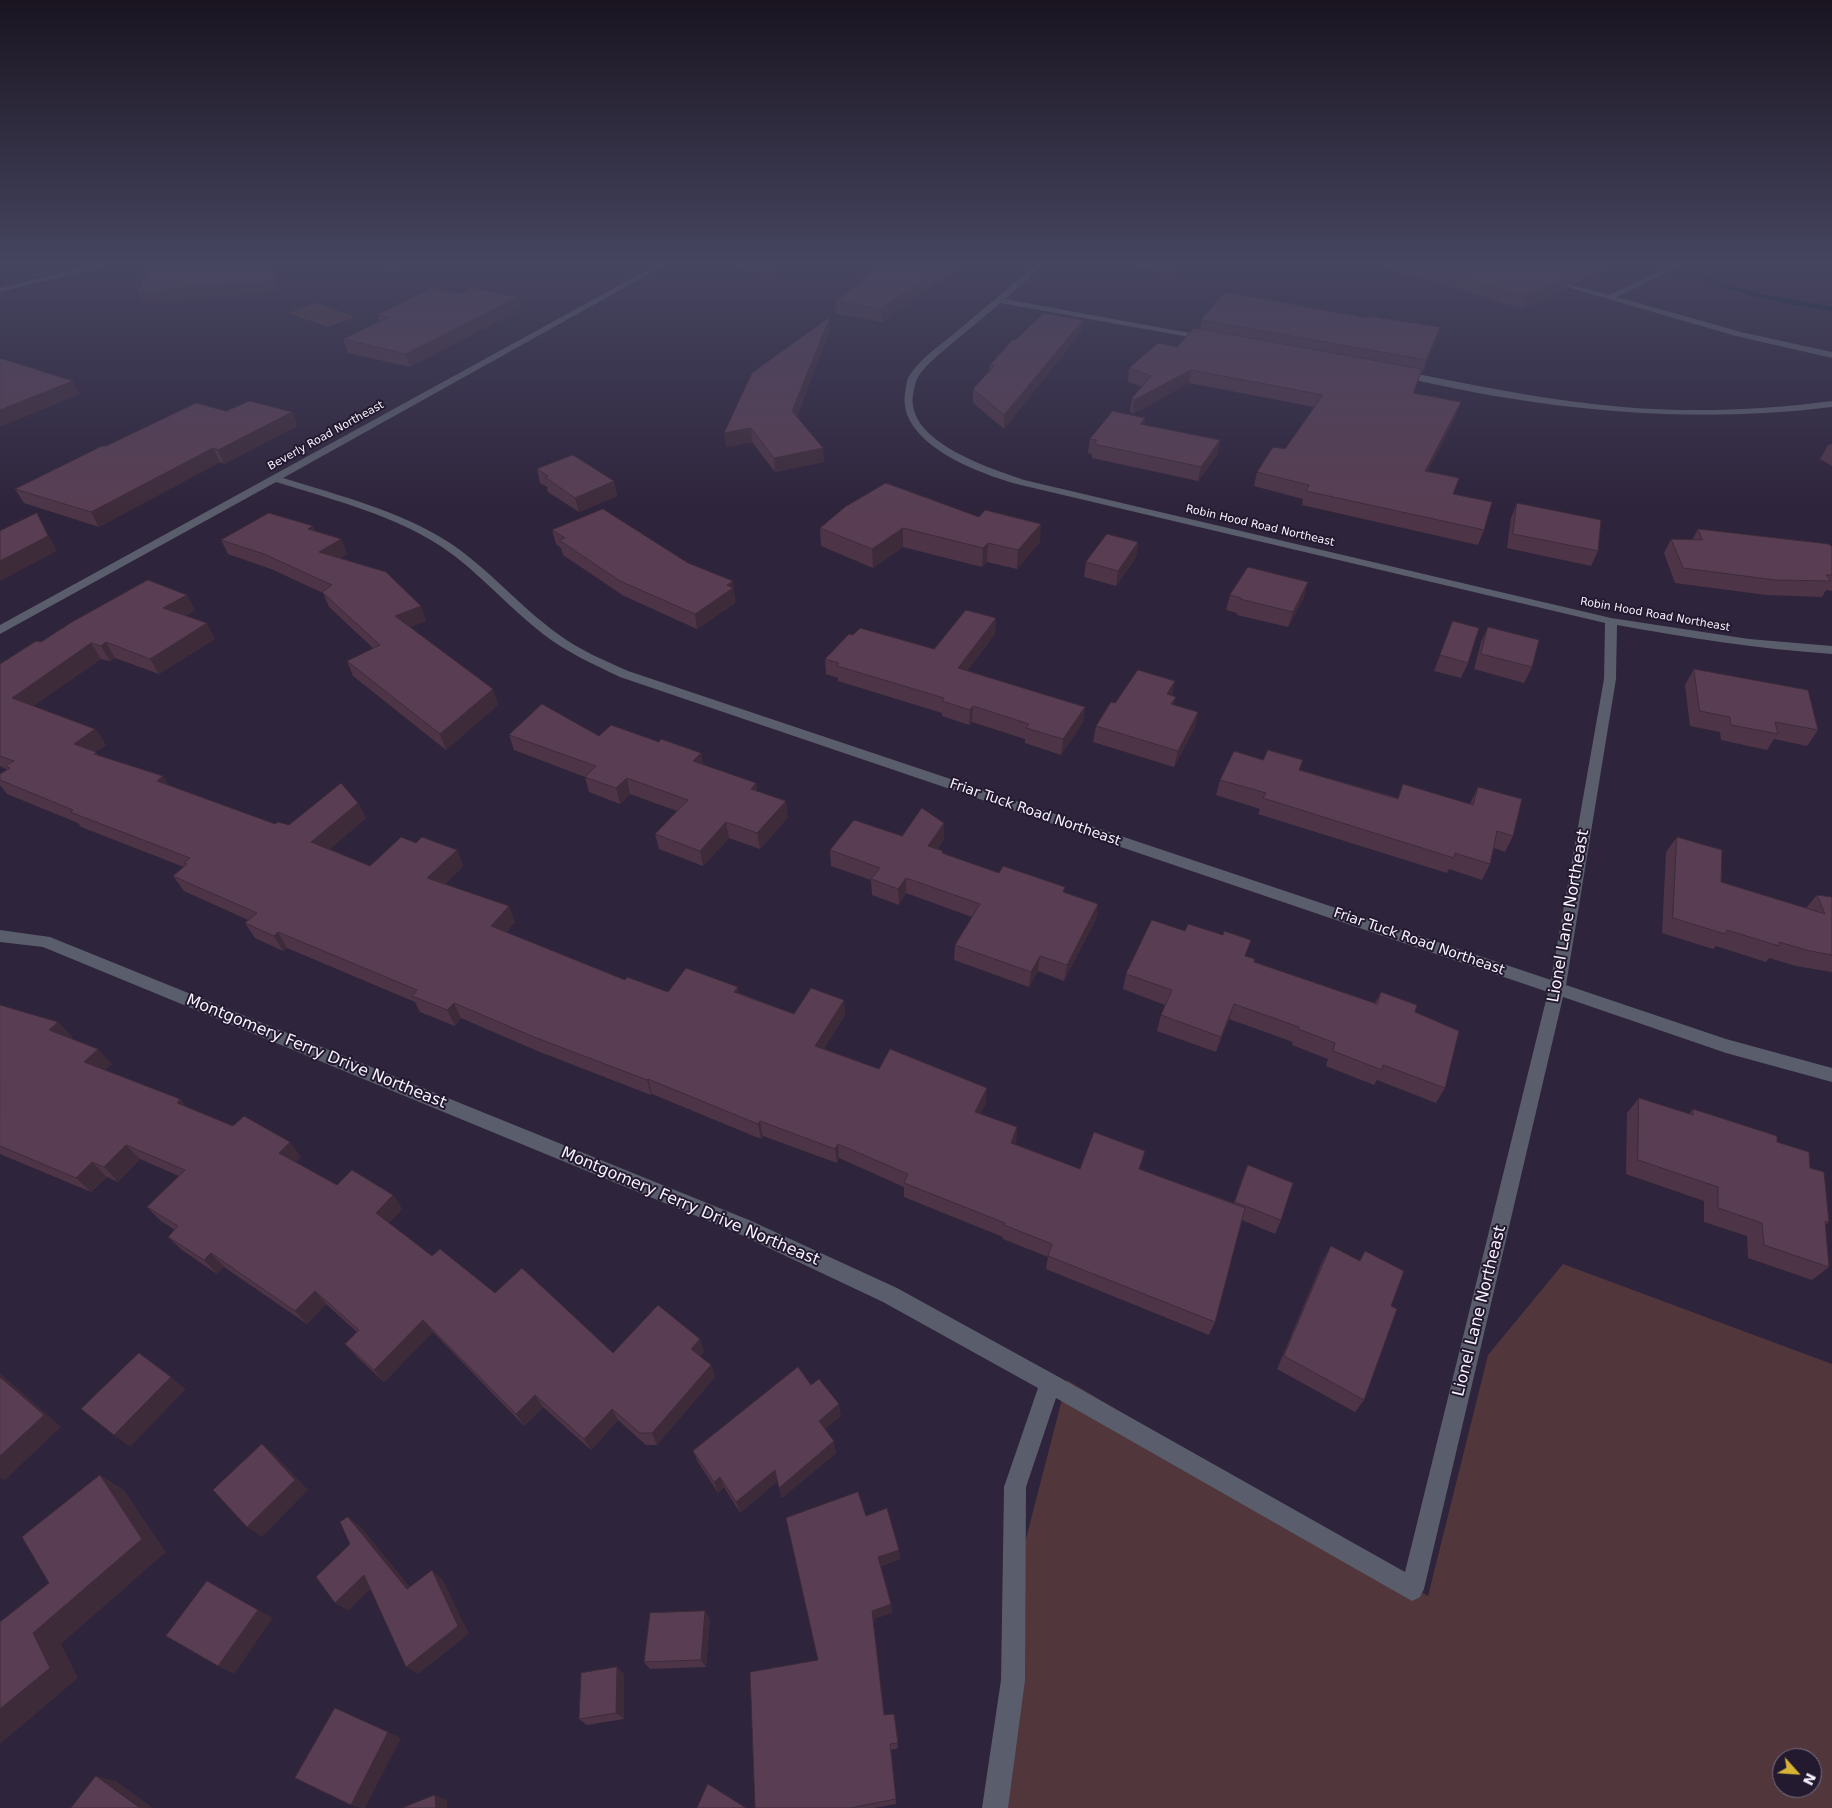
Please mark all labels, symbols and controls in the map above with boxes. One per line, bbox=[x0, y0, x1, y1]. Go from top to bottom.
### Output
street label: Beverly Road Northeast bbox=[266, 399, 386, 473]
street label: Robin Hood Road Northeast bbox=[1184, 502, 1336, 550]
street label: Robin Hood Road Northeast bbox=[1579, 595, 1731, 635]
street label: Friar Tuck Road Northeast bbox=[947, 776, 1123, 850]
street label: Lionel Lane Northeast bbox=[1544, 828, 1594, 1004]
street label: Friar Tuck Road Northeast bbox=[1331, 905, 1507, 979]
street label: Montgomery Ferry Drive Northeast bbox=[183, 991, 449, 1113]
street label: Montgomery Ferry Drive Northeast bbox=[558, 1144, 822, 1270]
street label: Lionel Lane Northeast bbox=[1449, 1224, 1511, 1398]
north arrow bbox=[1772, 1748, 1822, 1798]
text: N bbox=[1800, 1770, 1819, 1788]

